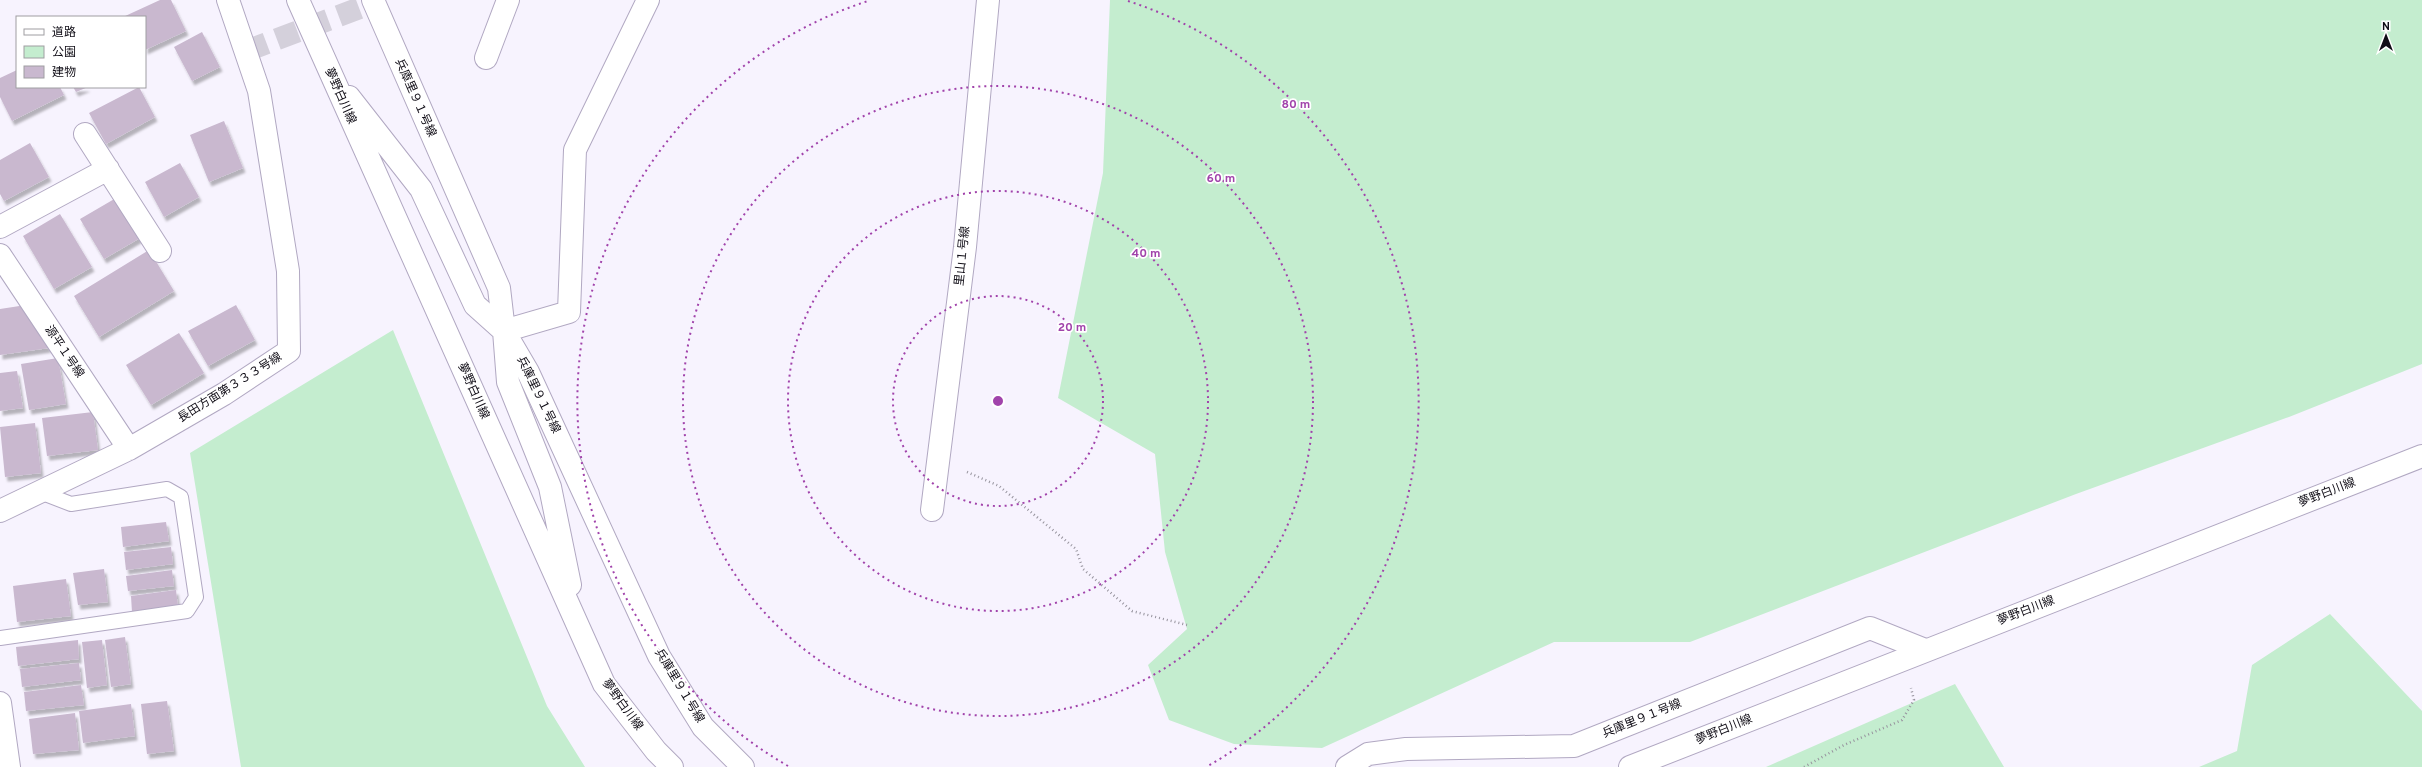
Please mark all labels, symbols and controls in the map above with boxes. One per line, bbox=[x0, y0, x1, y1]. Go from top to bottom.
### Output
legend bbox=[16, 16, 146, 88]
north arrow bbox=[2366, 16, 2406, 56]
text: N bbox=[2382, 20, 2390, 34]
text: 道路 bbox=[52, 25, 76, 41]
text: 公園 bbox=[52, 45, 76, 61]
street label: 兵庫里９１号線 bbox=[391, 56, 439, 140]
text: 建物 bbox=[52, 65, 76, 81]
street label: 夢野白川線 bbox=[320, 65, 360, 127]
text: 80 m bbox=[1282, 97, 1310, 113]
text: 60 m bbox=[1207, 171, 1235, 187]
street label: 里山１号線 bbox=[952, 225, 974, 287]
text: 40 m bbox=[1131, 246, 1161, 262]
text: 20 m bbox=[1058, 320, 1086, 336]
street label: 源平１号線 bbox=[41, 323, 87, 381]
street label: 長田方面第３３３号線 bbox=[175, 349, 285, 427]
street label: 兵庫里９１号線 bbox=[512, 354, 564, 436]
street label: 夢野白川線 bbox=[453, 360, 493, 422]
centre of rings bbox=[991, 394, 1005, 408]
street label: 夢野白川線 bbox=[2296, 475, 2358, 511]
street label: 夢野白川線 bbox=[1995, 593, 2057, 629]
street label: 兵庫里９１号線 bbox=[651, 646, 707, 726]
street label: 夢野白川線 bbox=[598, 676, 646, 734]
street label: 兵庫里９１号線 bbox=[1600, 696, 1684, 742]
street label: 夢野白川線 bbox=[1693, 711, 1755, 749]

